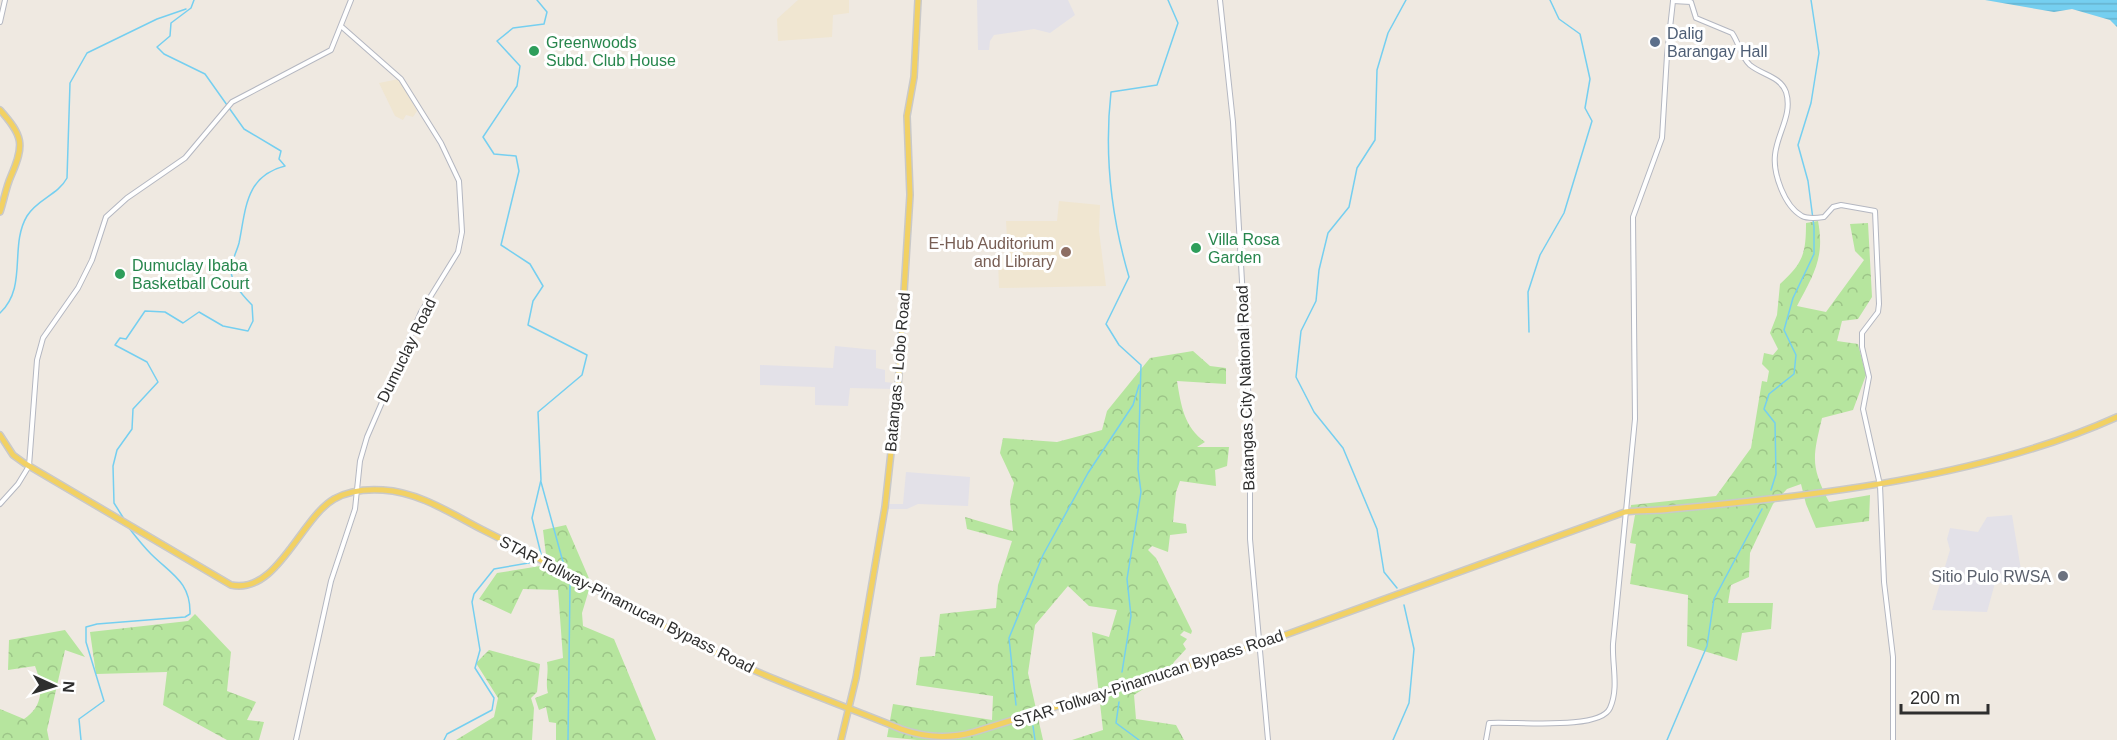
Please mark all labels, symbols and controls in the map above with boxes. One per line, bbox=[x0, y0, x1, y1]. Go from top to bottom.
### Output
place label: Dalig Barangay Hall bbox=[1667, 25, 1768, 60]
place label: Greenwoods Subd. Club House bbox=[546, 34, 676, 69]
marker: Dalig Barangay Hall bbox=[1648, 35, 1662, 49]
marker: Greenwoods Subd. Club House bbox=[527, 44, 541, 58]
place label: Villa Rosa Garden bbox=[1208, 231, 1280, 266]
place label: E-Hub Auditorium and Library bbox=[929, 235, 1054, 270]
marker: Villa Rosa Garden bbox=[1189, 241, 1203, 255]
marker: E-Hub Auditorium and Library bbox=[1059, 245, 1073, 259]
place label: Dumuclay Ibaba Basketball Court bbox=[132, 257, 250, 292]
marker: Dumuclay Ibaba Basketball Court bbox=[113, 267, 127, 281]
street label: Batangas City National Road bbox=[1233, 285, 1258, 491]
street label: Batangas - Lobo Road bbox=[882, 292, 913, 453]
street label: Dumuclay Road bbox=[374, 295, 439, 405]
street label: STAR Tollway-Pinamucan Bypass Road bbox=[497, 533, 757, 676]
place label: Sitio Pulo RWSA bbox=[1931, 568, 2051, 585]
marker: Sitio Pulo RWSA bbox=[2056, 569, 2070, 583]
street label: STAR Tollway-Pinamucan Bypass Road bbox=[1011, 627, 1285, 730]
north arrow bbox=[24, 656, 84, 716]
scale bar bbox=[1901, 677, 1988, 715]
text: N bbox=[60, 681, 77, 693]
text: 200 m bbox=[1910, 688, 1960, 708]

